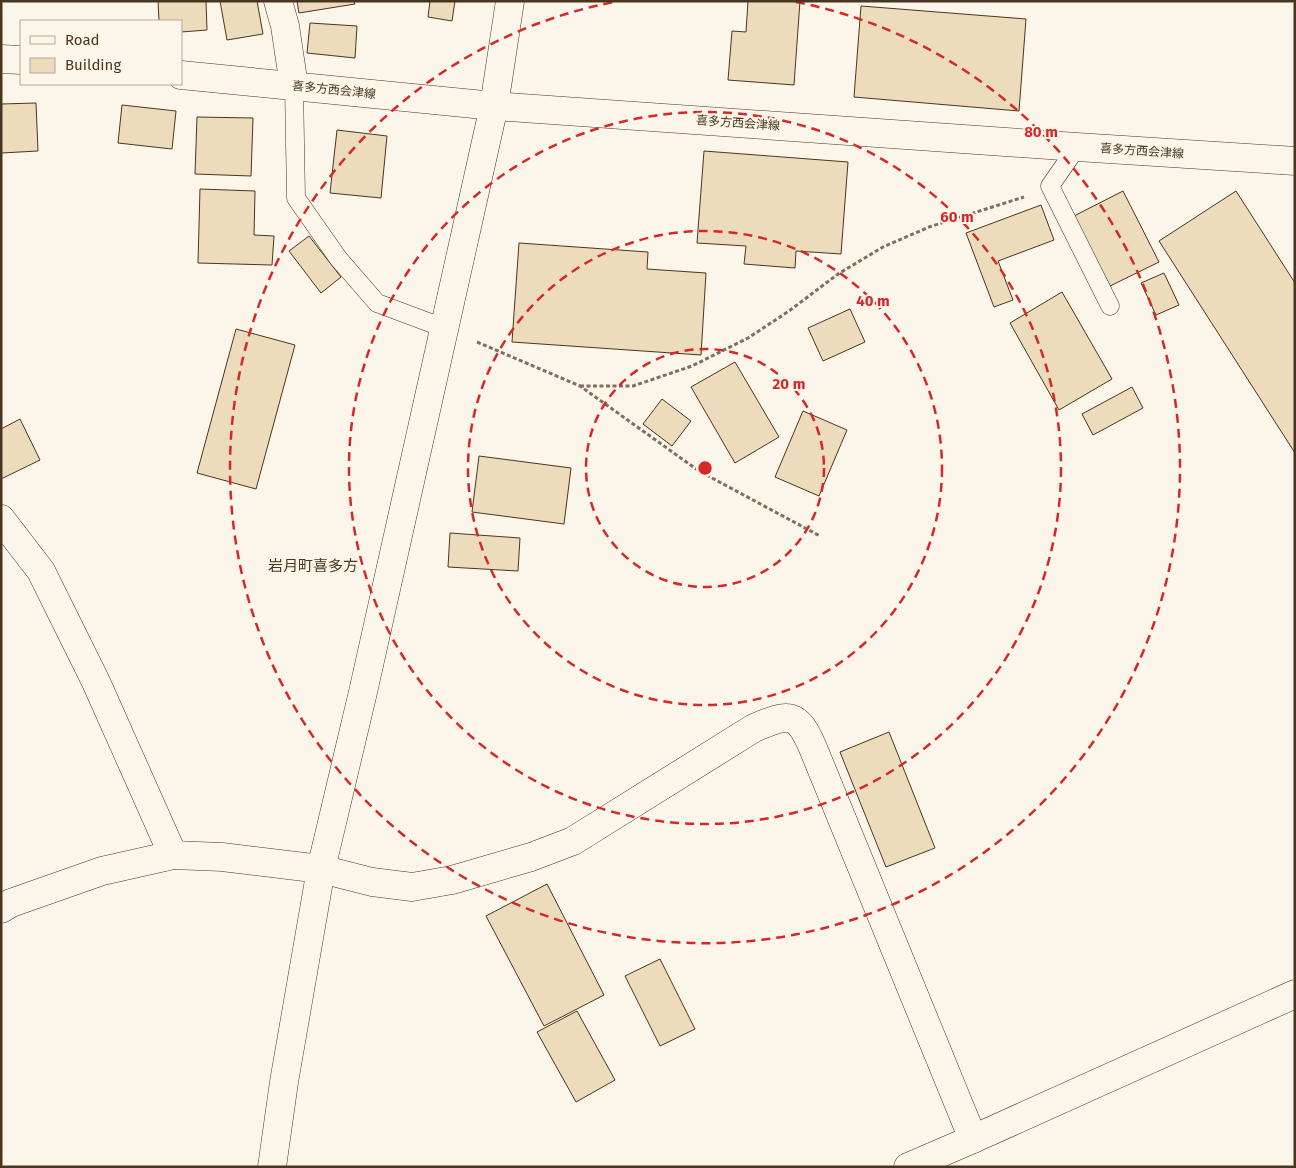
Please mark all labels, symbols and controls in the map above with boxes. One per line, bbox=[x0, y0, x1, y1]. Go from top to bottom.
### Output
legend bbox=[20, 20, 182, 85]
text: Road bbox=[65, 31, 100, 49]
text: Building bbox=[65, 56, 121, 74]
street label: 喜多方西会津線 bbox=[291, 79, 377, 101]
street label: 喜多方西会津線 bbox=[696, 113, 780, 133]
text: 80 m bbox=[1024, 123, 1058, 141]
street label: 喜多方西会津線 bbox=[1100, 141, 1184, 161]
text: 60 m bbox=[940, 208, 974, 226]
text: 40 m bbox=[856, 292, 890, 310]
text: 20 m bbox=[773, 375, 805, 393]
centre of rings bbox=[696, 459, 714, 477]
district label: 岩月町喜多方 bbox=[268, 557, 358, 575]

